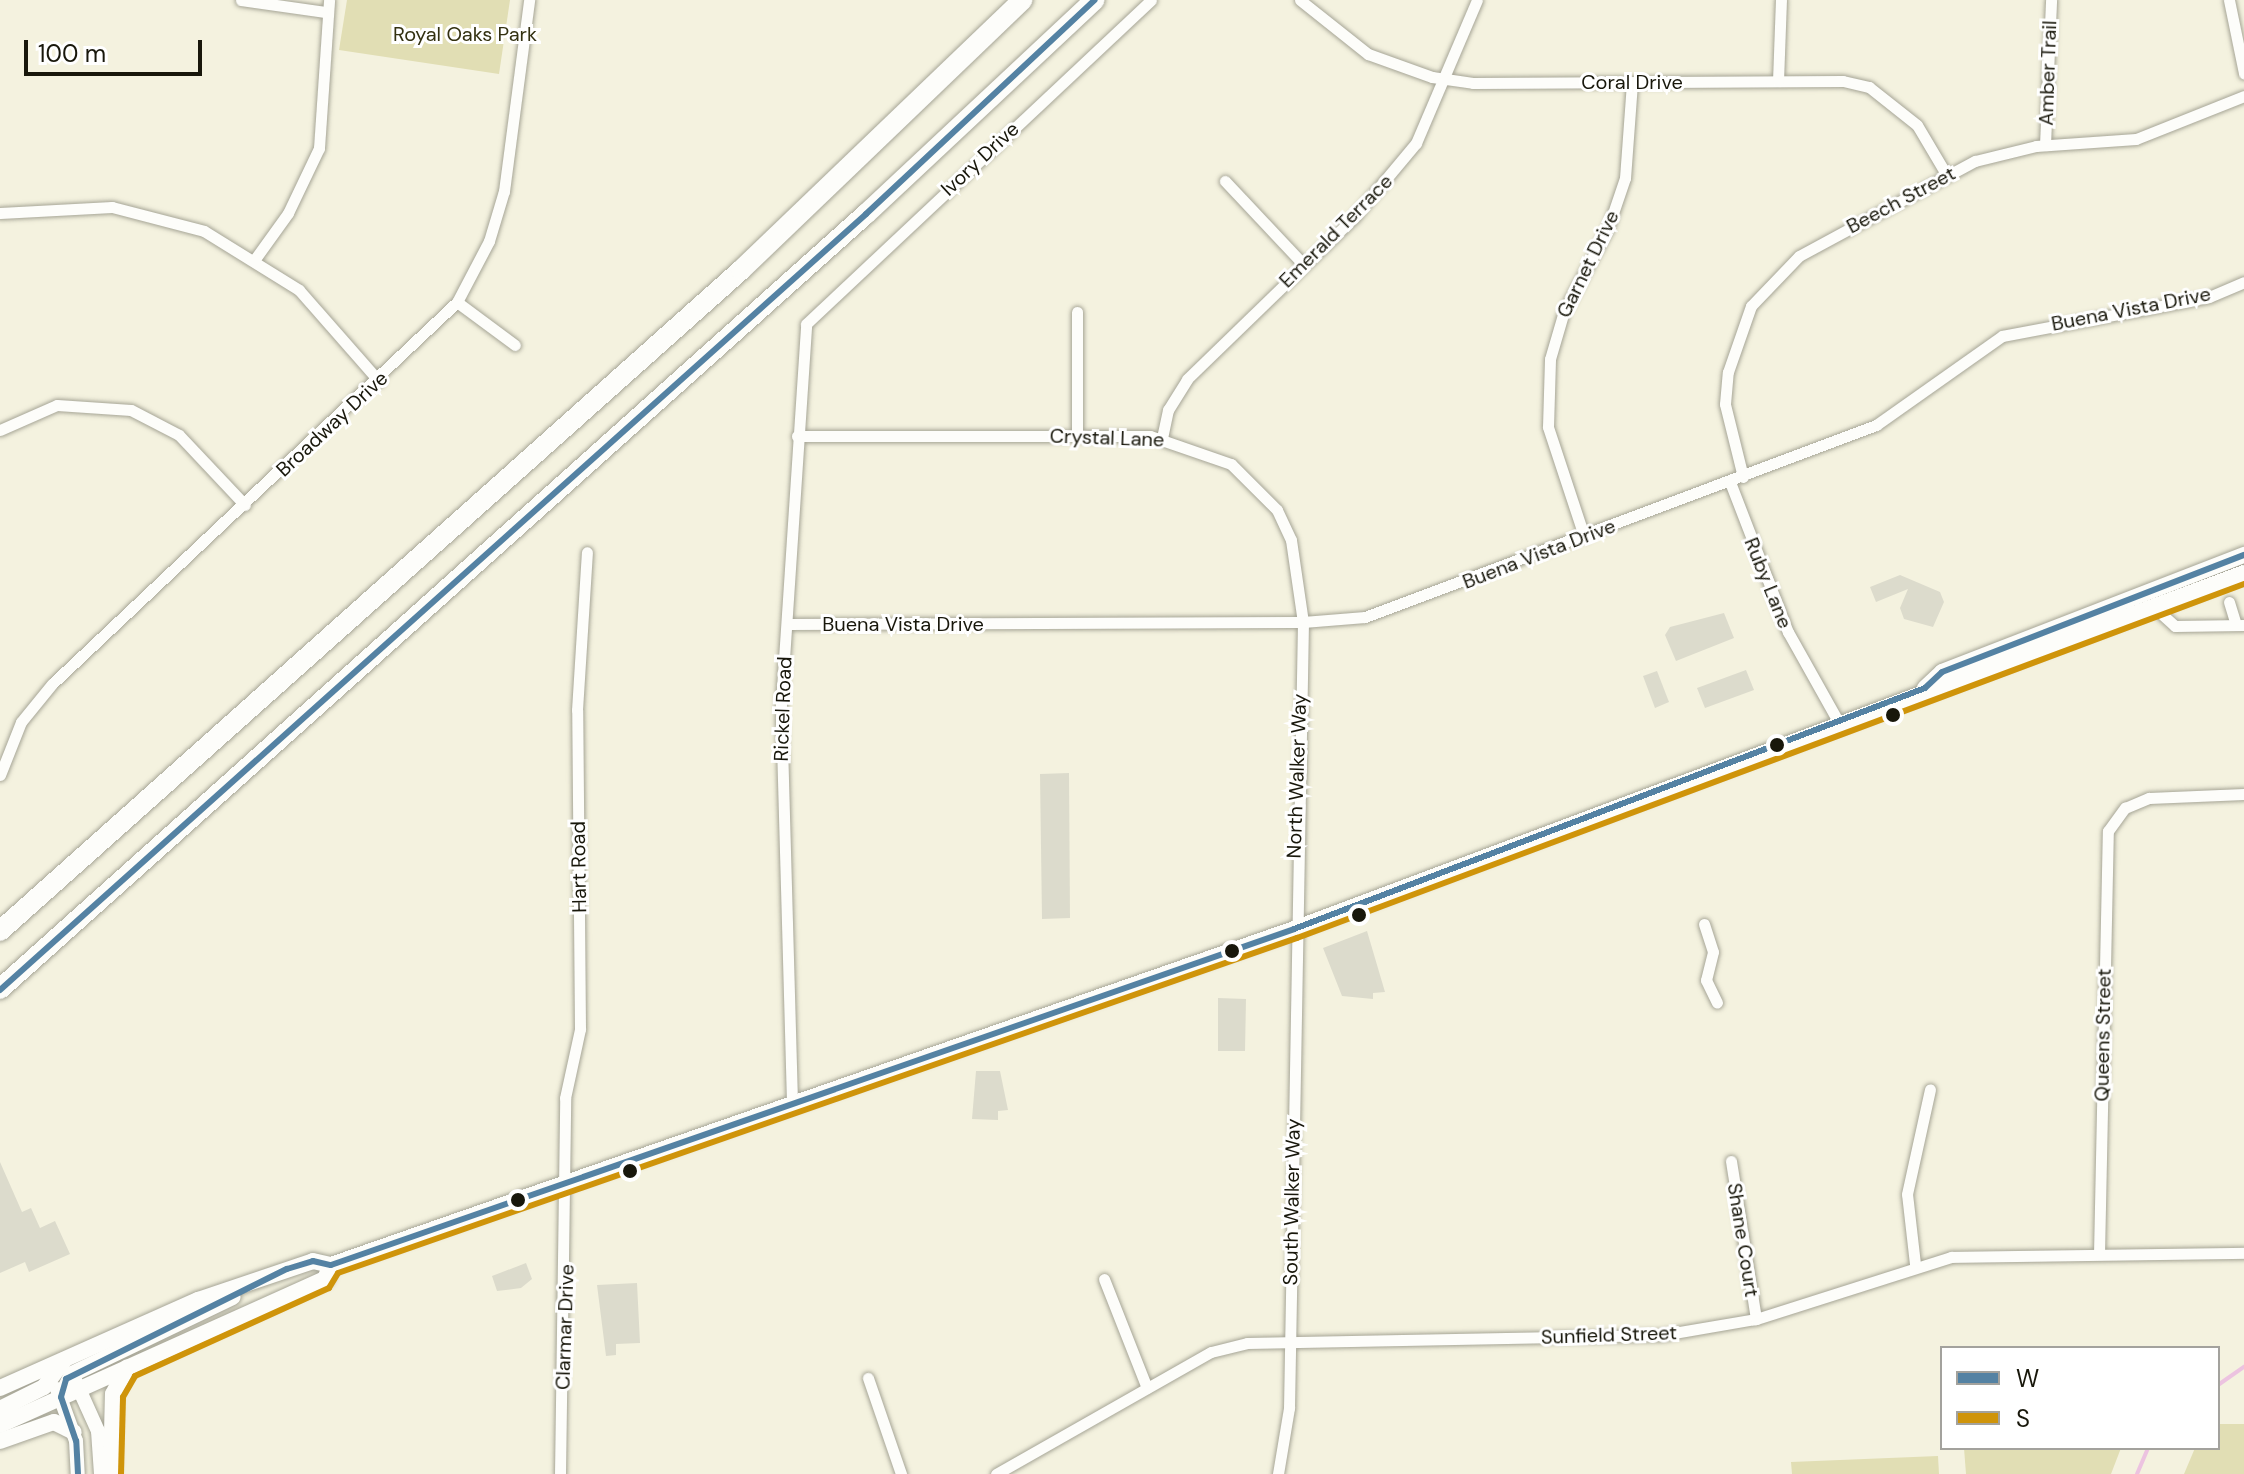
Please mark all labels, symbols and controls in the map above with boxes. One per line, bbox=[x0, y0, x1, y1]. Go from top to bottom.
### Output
street label: Amber Trail bbox=[2034, 20, 2062, 126]
park label: Royal Oaks Park bbox=[393, 22, 537, 46]
scale bar bbox=[28, 24, 206, 74]
text: 100 m bbox=[38, 38, 106, 69]
street label: Coral Drive bbox=[1581, 70, 1683, 94]
street label: Ivory Drive bbox=[936, 117, 1024, 201]
street label: Beech Street bbox=[1843, 161, 1959, 239]
street label: Emerald Terrace bbox=[1274, 169, 1398, 293]
street label: Garnet Drive bbox=[1552, 206, 1624, 322]
street label: Buena Vista Drive bbox=[2049, 282, 2213, 336]
street label: Broadway Drive bbox=[271, 366, 393, 482]
street label: Crystal Lane bbox=[1049, 424, 1165, 452]
street label: Buena Vista Drive bbox=[1459, 514, 1619, 594]
street label: Ruby Lane bbox=[1739, 534, 1797, 632]
street label: Buena Vista Drive bbox=[822, 612, 984, 636]
street label: Rickel Road bbox=[769, 656, 797, 762]
street label: North Walker Way bbox=[1282, 693, 1312, 859]
unlabelled marker bbox=[1885, 707, 1901, 723]
unlabelled marker bbox=[1769, 737, 1785, 753]
street label: Hart Road bbox=[566, 821, 592, 913]
unlabelled marker bbox=[1351, 907, 1367, 923]
unlabelled marker bbox=[1224, 943, 1240, 959]
street label: Queens Street bbox=[2090, 968, 2116, 1102]
street label: South Walker Way bbox=[1279, 1118, 1305, 1286]
unlabelled marker bbox=[622, 1163, 638, 1179]
street label: Shane Court bbox=[1722, 1181, 1764, 1299]
unlabelled marker bbox=[510, 1192, 526, 1208]
street label: Clarmar Drive bbox=[551, 1264, 579, 1390]
street label: Sunfield Street bbox=[1541, 1321, 1677, 1349]
legend bbox=[1940, 1346, 2220, 1450]
text: W bbox=[2016, 1363, 2039, 1394]
text: S bbox=[2016, 1403, 2030, 1434]

